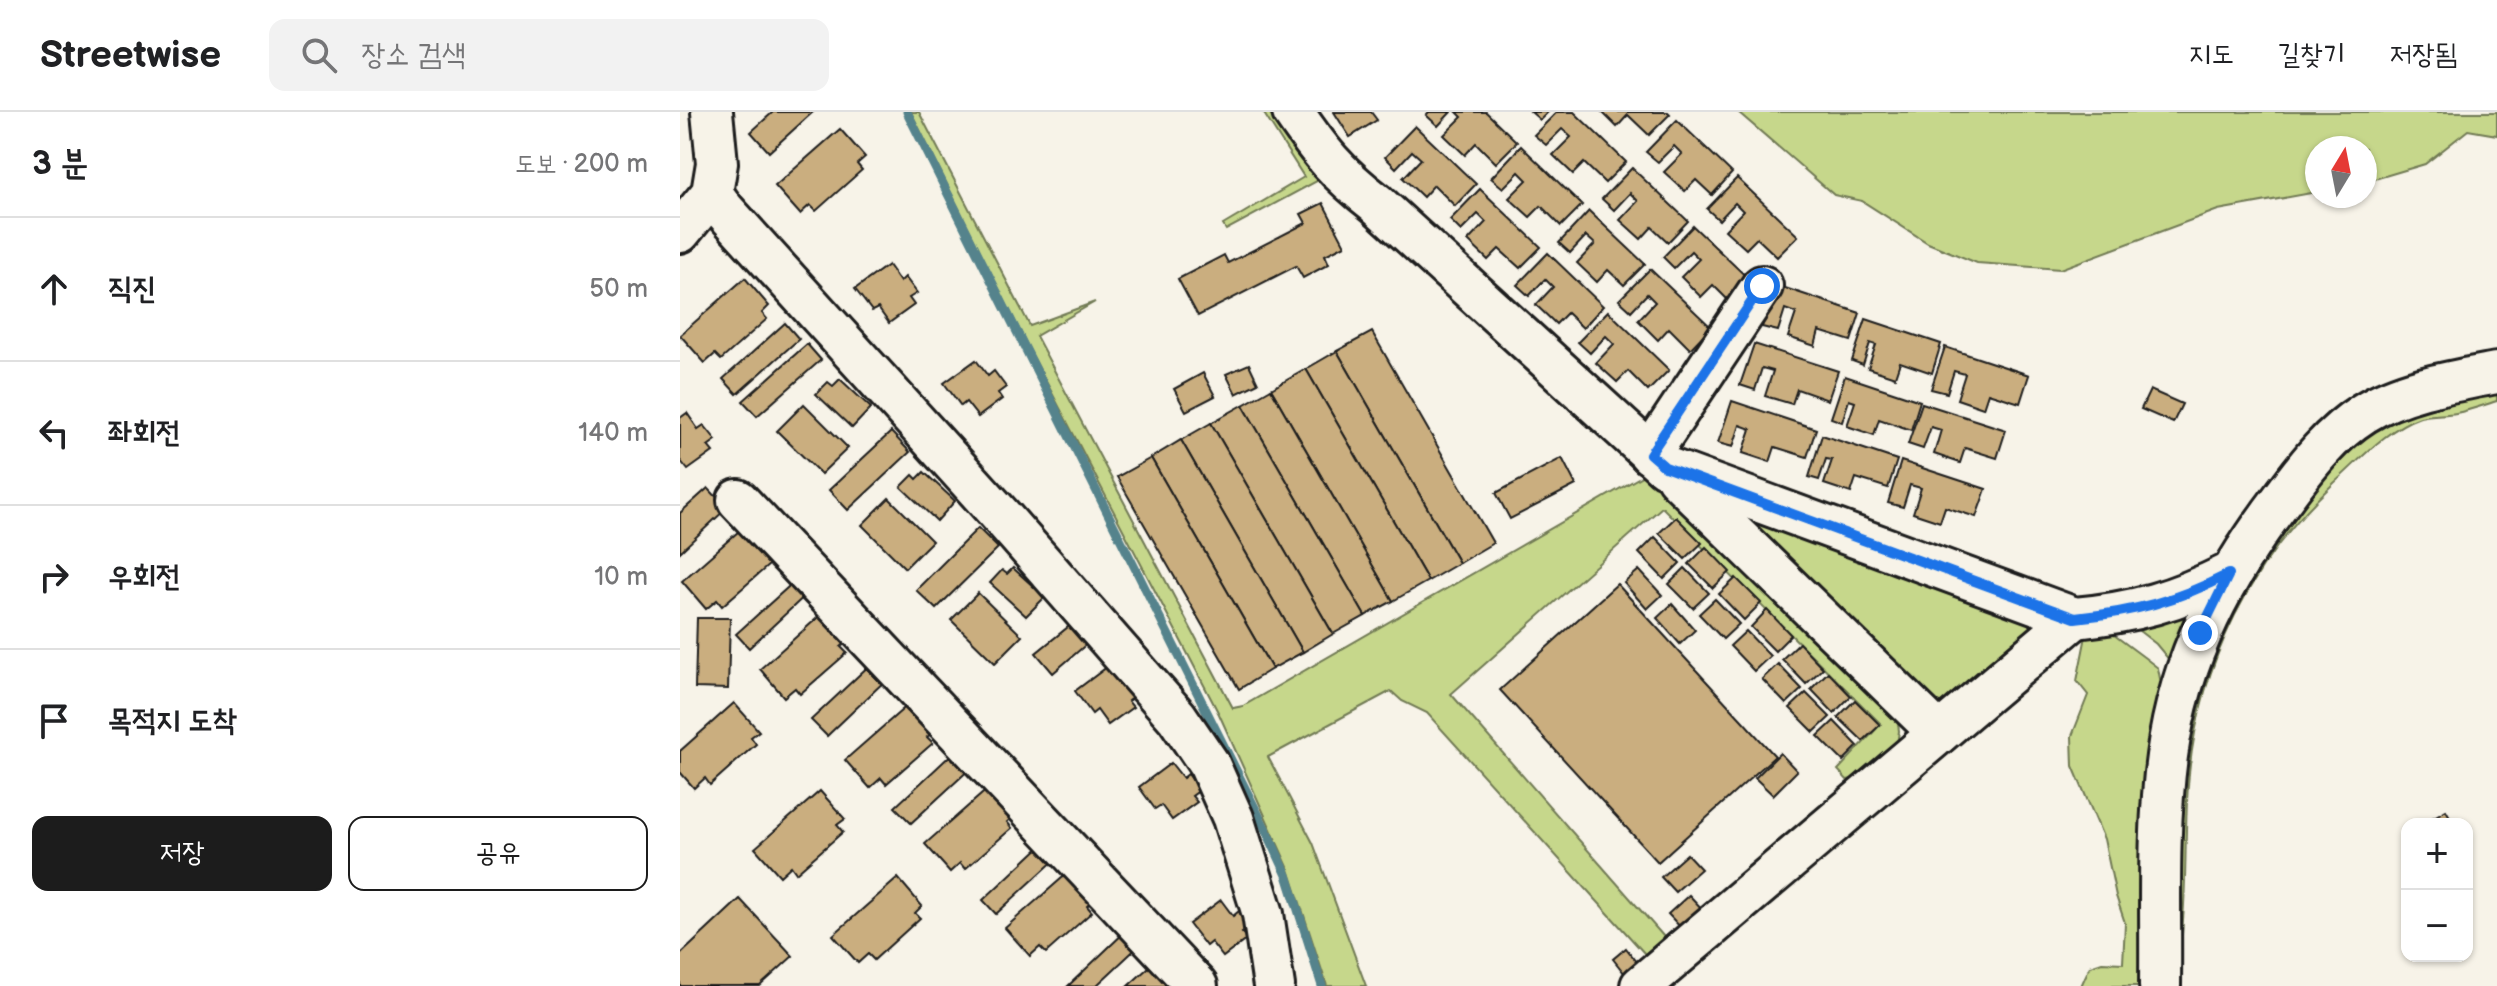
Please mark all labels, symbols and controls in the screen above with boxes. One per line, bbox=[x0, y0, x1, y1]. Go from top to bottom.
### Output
search box bbox=[269, 19, 829, 91]
text: Streetwise bbox=[40, 33, 221, 78]
icon: search bbox=[297, 33, 341, 77]
text: 장소 검색 bbox=[361, 37, 466, 73]
text: 지도 bbox=[2189, 38, 2234, 71]
text: 길찾기 bbox=[2278, 38, 2345, 71]
text: 저장됨 bbox=[2389, 38, 2457, 71]
north arrow bbox=[2305, 136, 2377, 208]
text: 3 분 bbox=[32, 143, 88, 184]
text: 도보 · 200 m bbox=[515, 149, 648, 180]
icon: ahead bbox=[32, 267, 76, 311]
route start bbox=[1744, 268, 1780, 304]
text: 직진 bbox=[108, 271, 156, 307]
text: 50 m bbox=[589, 274, 648, 305]
icon: left bbox=[32, 411, 76, 455]
text: 좌회전 bbox=[108, 415, 180, 451]
text: 140 m bbox=[578, 418, 648, 449]
icon: right bbox=[32, 555, 76, 599]
text: 우회전 bbox=[108, 559, 180, 595]
text: 10 m bbox=[594, 562, 648, 593]
route end bbox=[2182, 615, 2218, 651]
icon: arrive bbox=[32, 699, 76, 743]
text: 목적지 도착 bbox=[108, 703, 237, 739]
button: 저장 bbox=[32, 816, 332, 891]
button: 공유 bbox=[348, 816, 648, 891]
map controls bbox=[2401, 818, 2473, 962]
button: + bbox=[2401, 818, 2473, 890]
button: − bbox=[2401, 890, 2473, 962]

